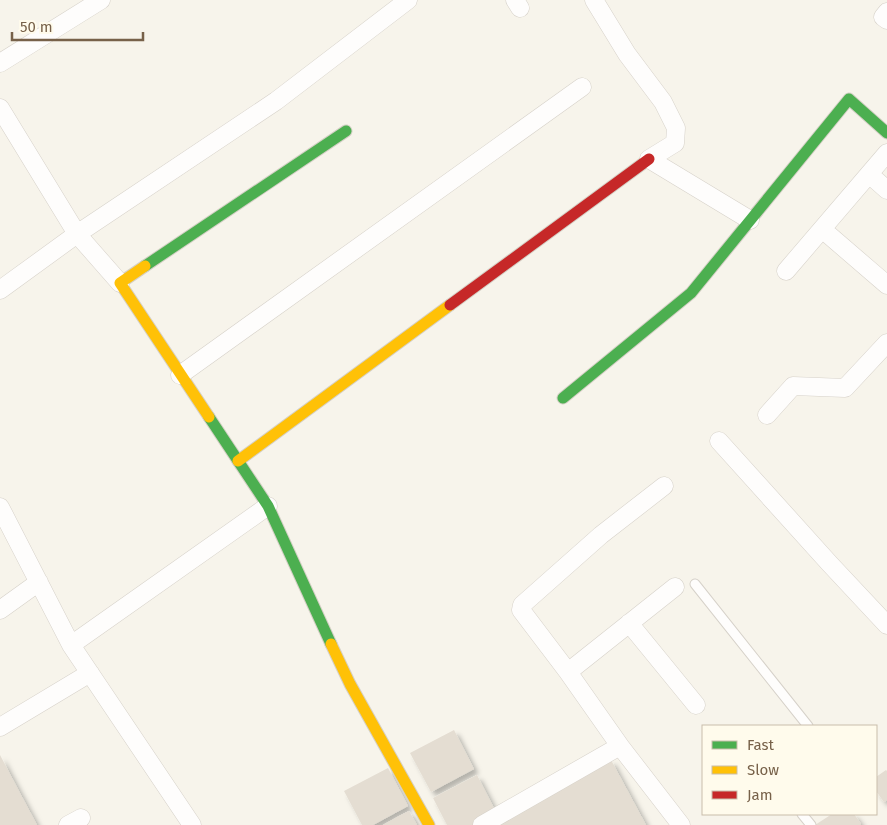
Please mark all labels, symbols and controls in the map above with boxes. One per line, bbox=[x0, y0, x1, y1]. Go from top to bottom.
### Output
scale bar bbox=[12, 10, 144, 42]
text: 50 m bbox=[20, 18, 53, 36]
legend bbox=[702, 725, 877, 815]
text: Fast bbox=[747, 736, 774, 754]
text: Slow bbox=[747, 761, 779, 779]
text: Jam bbox=[747, 786, 773, 804]

